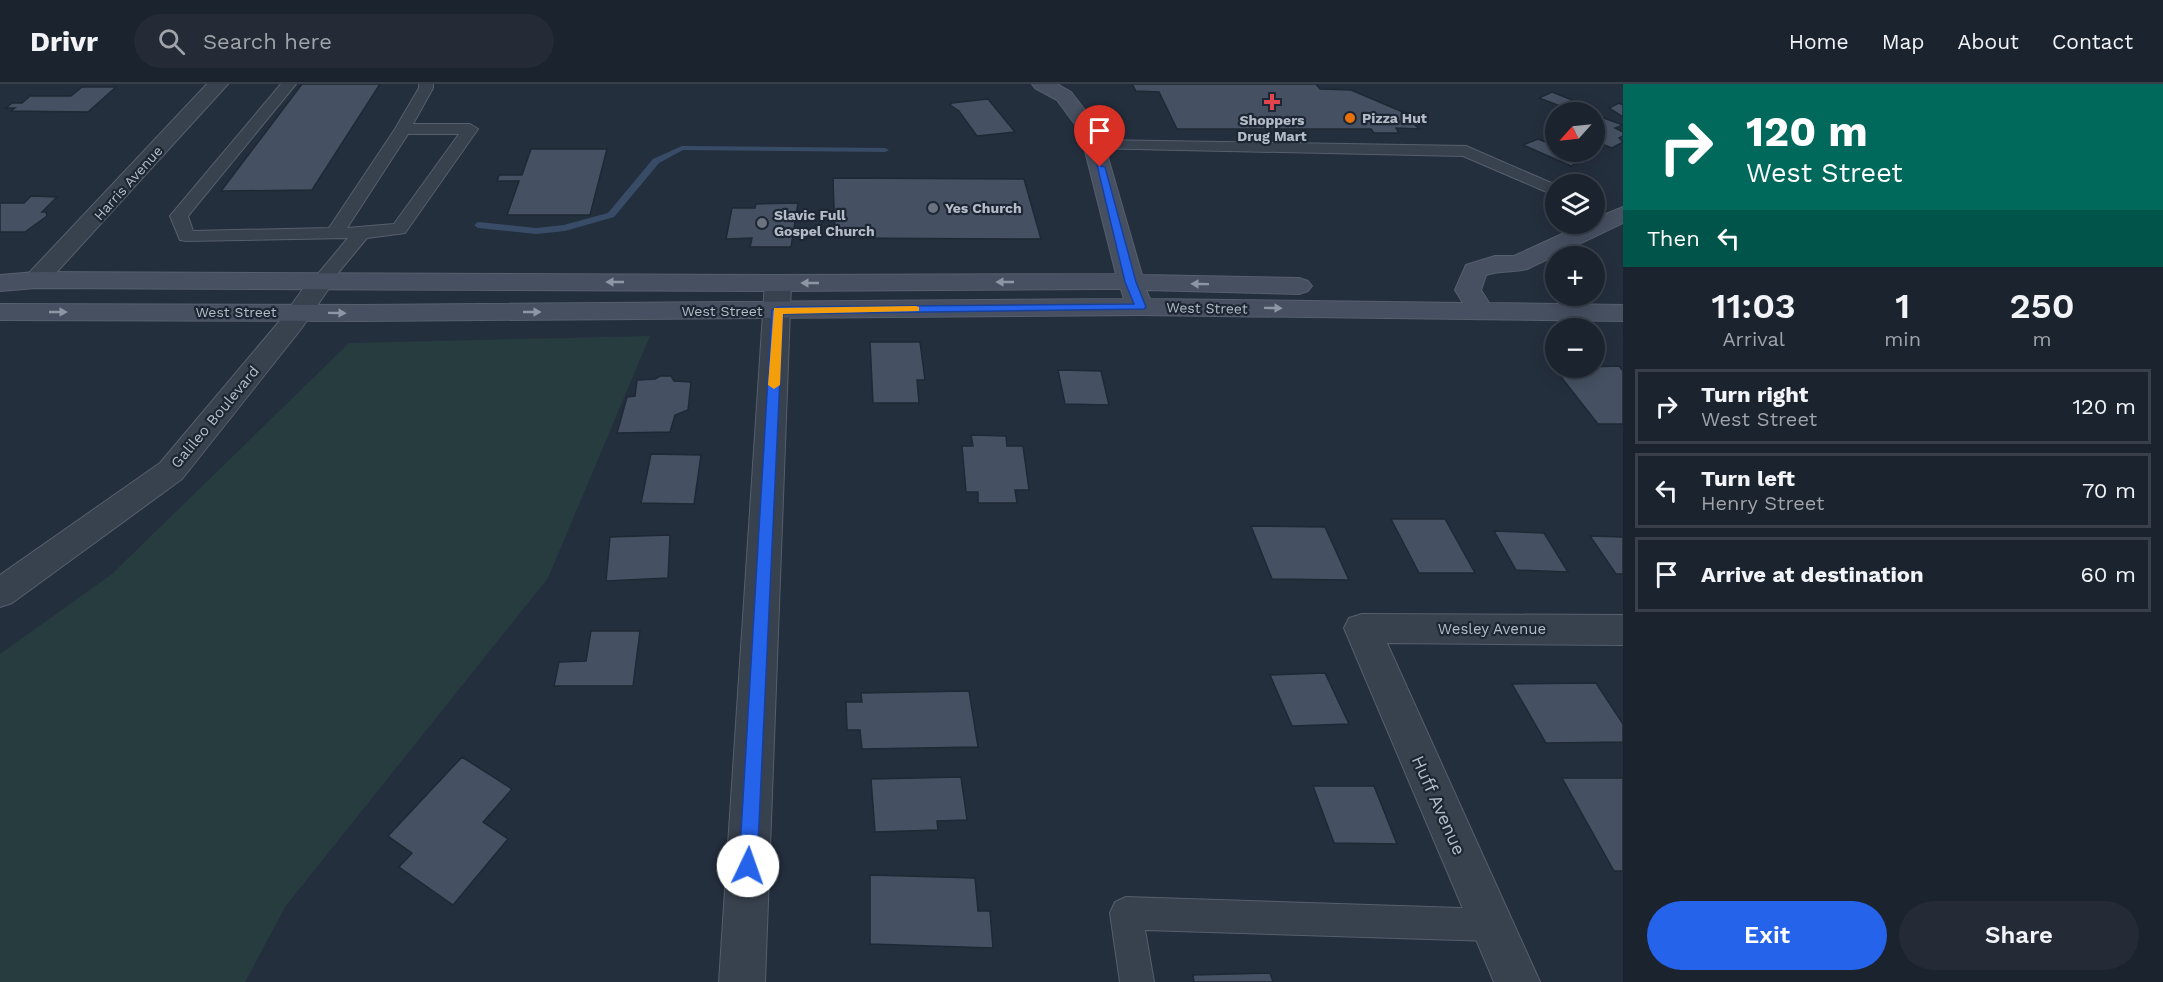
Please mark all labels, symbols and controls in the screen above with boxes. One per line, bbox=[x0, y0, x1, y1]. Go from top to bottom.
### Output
search box bbox=[134, 14, 554, 68]
text: Drivr bbox=[30, 25, 98, 58]
icon: search bbox=[155, 25, 188, 58]
text: Search here bbox=[203, 29, 332, 54]
text: Home bbox=[1789, 29, 1849, 54]
text: Map bbox=[1882, 29, 1925, 54]
text: About bbox=[1958, 29, 2019, 54]
text: Contact bbox=[2052, 29, 2133, 54]
marker: Shoppers Drug Mart bbox=[1265, 95, 1279, 109]
north arrow bbox=[1545, 102, 1605, 162]
map controls bbox=[1545, 102, 1605, 378]
pin bbox=[1074, 105, 1125, 167]
text: 120 m bbox=[1746, 107, 1868, 156]
icon: right bbox=[1647, 108, 1725, 186]
place label: Pizza Hut bbox=[1362, 110, 1427, 126]
marker: Pizza Hut bbox=[1343, 111, 1357, 125]
place label: Shoppers Drug Mart bbox=[1237, 112, 1307, 144]
icon: arrive bbox=[1083, 114, 1116, 147]
street label: Harris Avenue bbox=[90, 143, 166, 223]
text: West Street bbox=[1746, 157, 1903, 189]
button: layers bbox=[1545, 174, 1605, 234]
place label: Yes Church bbox=[945, 200, 1022, 216]
marker: Yes Church bbox=[926, 201, 940, 215]
place label: Slavic Full Gospel Church bbox=[774, 207, 875, 239]
marker: Slavic Full Gospel Church bbox=[755, 216, 769, 230]
icon: left bbox=[1712, 222, 1745, 255]
text: Then bbox=[1647, 226, 1700, 251]
button: + bbox=[1545, 246, 1605, 306]
one-way arrow bbox=[605, 277, 624, 287]
one-way arrow bbox=[995, 277, 1014, 287]
one-way arrow bbox=[800, 278, 819, 288]
one-way arrow bbox=[1190, 279, 1209, 289]
text: 11:03 bbox=[1711, 285, 1796, 327]
text: 1 bbox=[1895, 285, 1910, 327]
text: 250 bbox=[2009, 285, 2075, 327]
street label: West Street bbox=[1166, 299, 1248, 317]
street label: West Street bbox=[681, 303, 763, 319]
street label: West Street bbox=[195, 304, 277, 320]
one-way arrow bbox=[1264, 304, 1283, 313]
one-way arrow bbox=[49, 307, 68, 317]
one-way arrow bbox=[523, 307, 542, 317]
one-way arrow bbox=[328, 308, 347, 318]
button: − bbox=[1545, 318, 1605, 378]
text: Arrival bbox=[1722, 327, 1785, 351]
text: min bbox=[1884, 327, 1921, 351]
text: m bbox=[2032, 327, 2052, 351]
street label: Galileo Boulevard bbox=[167, 362, 263, 472]
text: Turn right bbox=[1701, 382, 1808, 407]
icon: right bbox=[1650, 390, 1683, 423]
text: 120 m bbox=[2072, 394, 2136, 419]
text: West Street bbox=[1701, 407, 1817, 431]
text: Turn left bbox=[1701, 466, 1795, 491]
icon: left bbox=[1650, 474, 1683, 507]
text: 70 m bbox=[2082, 478, 2136, 503]
text: Henry Street bbox=[1701, 491, 1824, 515]
icon: arrive bbox=[1650, 558, 1683, 591]
text: Arrive at destination bbox=[1701, 562, 1924, 587]
text: 60 m bbox=[2080, 562, 2136, 587]
street label: Wesley Avenue bbox=[1438, 620, 1546, 638]
street label: Huff Avenue bbox=[1408, 752, 1470, 858]
position arrow bbox=[716, 834, 780, 898]
button: Exit bbox=[1647, 901, 1887, 970]
button: Share bbox=[1899, 901, 2139, 970]

